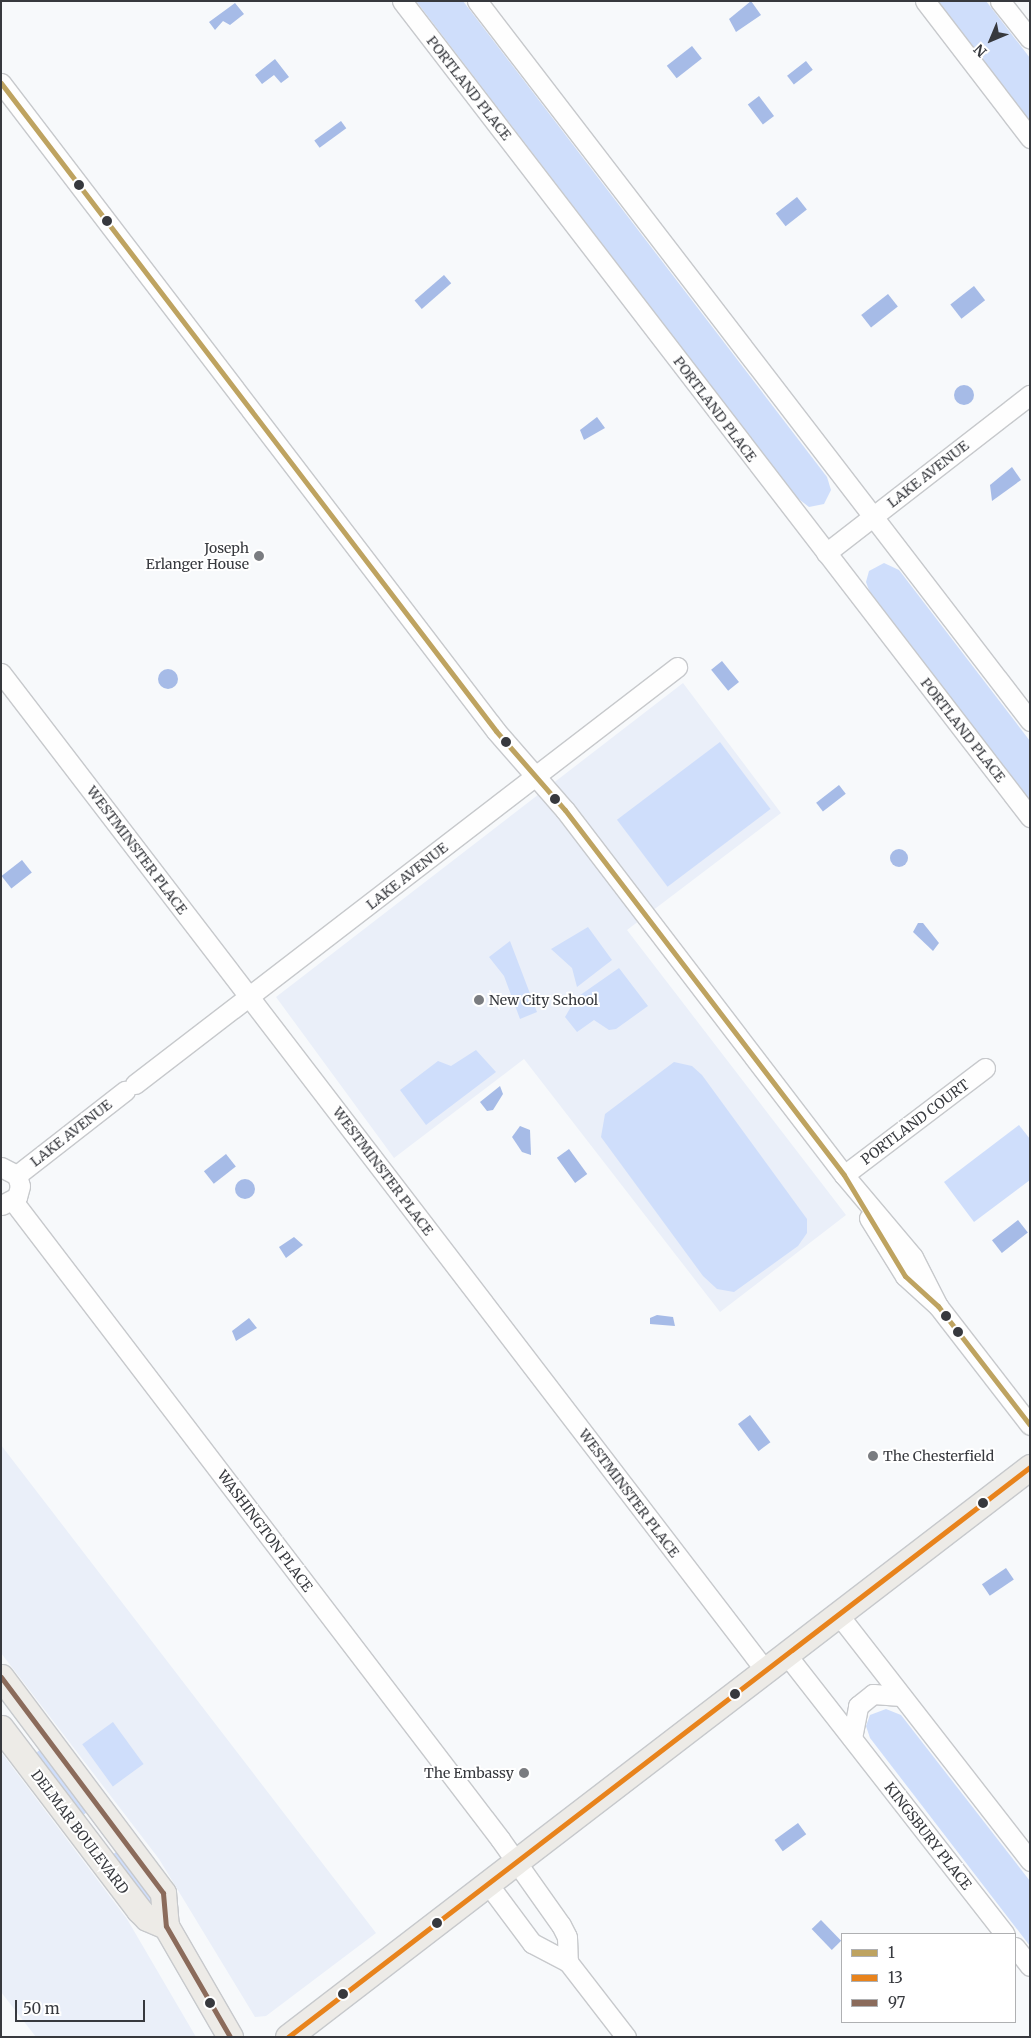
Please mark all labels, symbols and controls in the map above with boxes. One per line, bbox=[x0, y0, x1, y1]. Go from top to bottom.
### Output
north arrow bbox=[966, 15, 1016, 65]
street label: PORTLAND PLACE bbox=[423, 33, 515, 143]
text: N bbox=[970, 40, 991, 61]
unlabelled marker bbox=[74, 180, 84, 190]
unlabelled marker bbox=[102, 216, 112, 226]
street label: PORTLAND PLACE bbox=[670, 353, 760, 465]
street label: LAKE AVENUE bbox=[884, 437, 972, 511]
place label: Joseph Erlanger House bbox=[146, 540, 249, 572]
marker: Joseph Erlanger House bbox=[253, 550, 265, 562]
street label: PORTLAND PLACE bbox=[917, 675, 1009, 785]
unlabelled marker bbox=[501, 737, 511, 747]
street label: WESTMINSTER PLACE bbox=[83, 783, 191, 917]
unlabelled marker bbox=[550, 794, 560, 804]
street label: LAKE AVENUE bbox=[363, 839, 451, 913]
place label: New City School bbox=[489, 992, 598, 1008]
marker: New City School bbox=[473, 994, 485, 1006]
street label: PORTLAND COURT bbox=[858, 1076, 972, 1168]
street label: LAKE AVENUE bbox=[27, 1096, 115, 1170]
street label: WESTMINSTER PLACE bbox=[329, 1104, 437, 1238]
unlabelled marker bbox=[941, 1311, 951, 1321]
unlabelled marker bbox=[953, 1327, 963, 1337]
street label: WESTMINSTER PLACE bbox=[575, 1426, 683, 1560]
place label: The Chesterfield bbox=[883, 1448, 994, 1464]
marker: The Chesterfield bbox=[867, 1450, 879, 1462]
street label: WASHINGTON PLACE bbox=[214, 1467, 316, 1595]
unlabelled marker bbox=[978, 1498, 988, 1508]
unlabelled marker bbox=[730, 1689, 740, 1699]
place label: The Embassy bbox=[424, 1765, 514, 1781]
street label: DELMAR BOULEVARD bbox=[28, 1767, 132, 1897]
marker: The Embassy bbox=[518, 1767, 530, 1779]
street label: KINGSBURY PLACE bbox=[881, 1779, 975, 1893]
unlabelled marker bbox=[432, 1918, 442, 1928]
legend bbox=[841, 1933, 1016, 2023]
text: 1 bbox=[888, 1943, 895, 1962]
text: 13 bbox=[888, 1968, 903, 1987]
unlabelled marker bbox=[338, 1989, 348, 1999]
scale bar bbox=[18, 1990, 148, 2022]
text: 97 bbox=[888, 1993, 905, 2012]
unlabelled marker bbox=[205, 1998, 215, 2008]
text: 50 m bbox=[23, 1999, 60, 2018]

